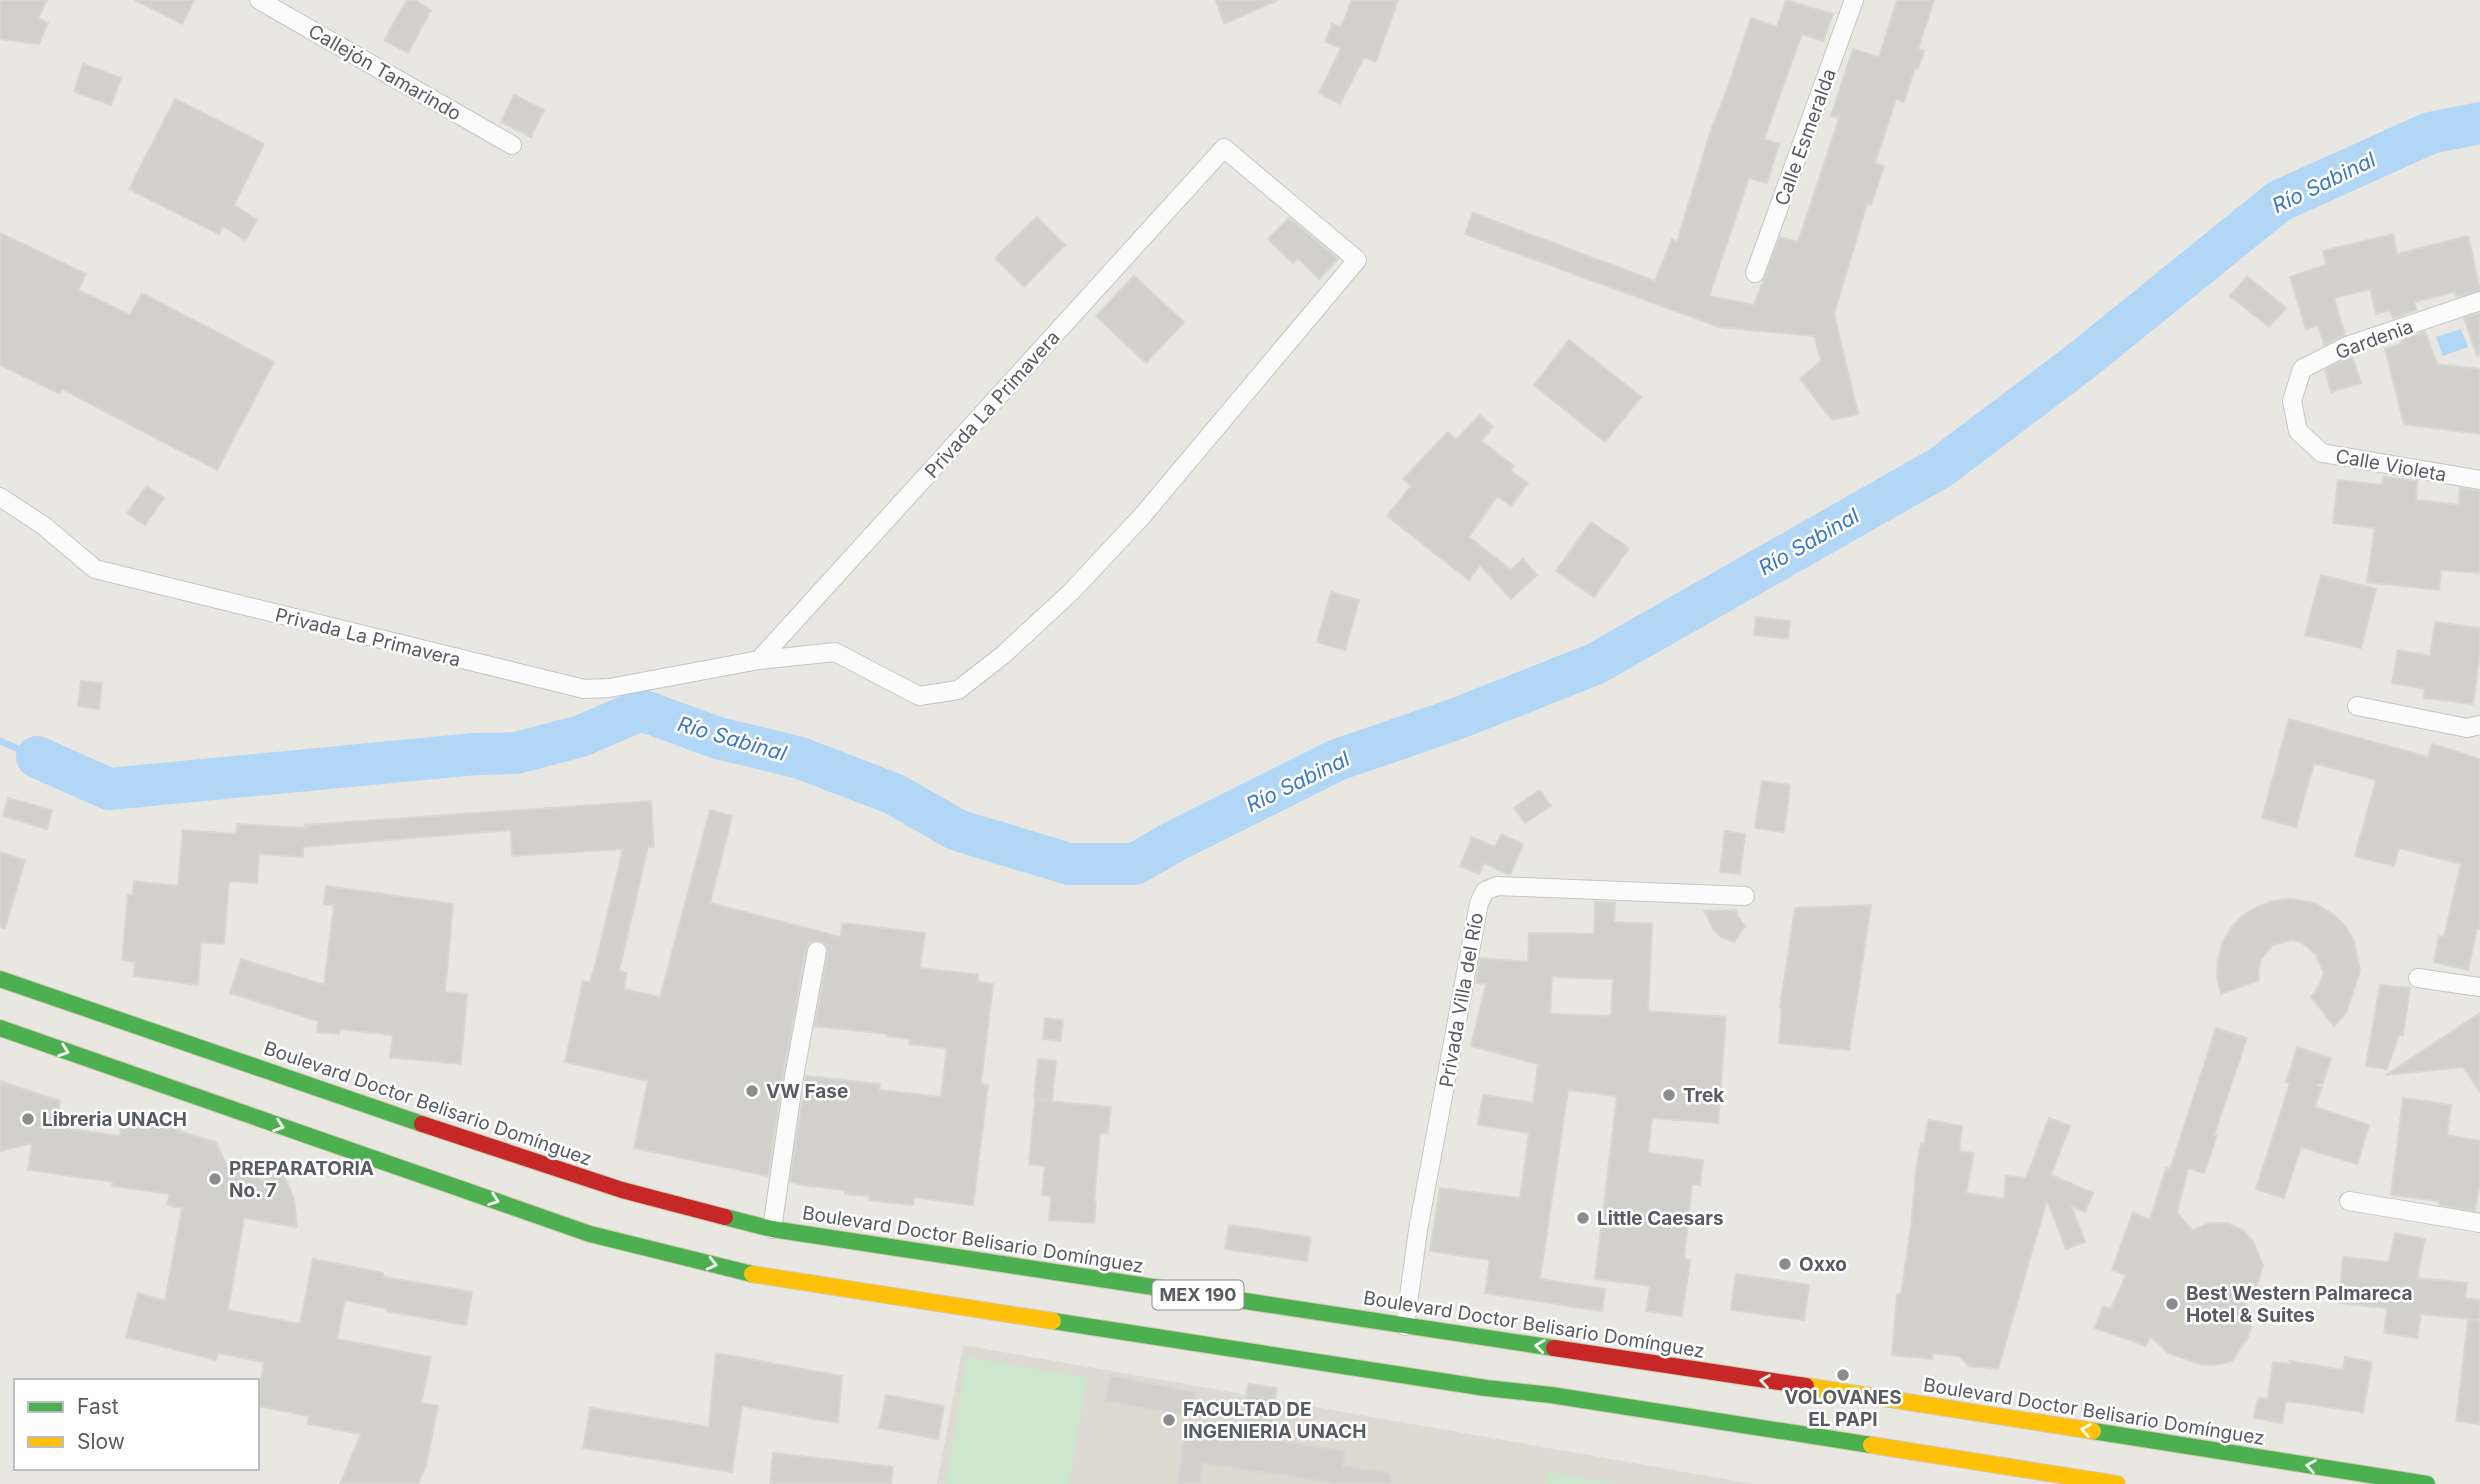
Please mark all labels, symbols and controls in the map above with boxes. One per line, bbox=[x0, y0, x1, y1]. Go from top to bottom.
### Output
street label: Callejón Tamarindo bbox=[304, 19, 465, 126]
street label: Calle Esmeralda bbox=[1770, 66, 1841, 209]
water label: Río Sabinal bbox=[2268, 146, 2380, 218]
street label: Gardenia bbox=[2332, 315, 2416, 364]
street label: Privada La Primavera bbox=[920, 326, 1065, 483]
street label: Calle Violeta bbox=[2334, 444, 2448, 487]
water label: Río Sabinal bbox=[1754, 502, 1864, 580]
street label: Privada La Primavera bbox=[273, 603, 463, 672]
water label: Río Sabinal bbox=[675, 711, 790, 766]
water label: Río Sabinal bbox=[1242, 745, 1354, 817]
street label: Privada Villa del Río bbox=[1435, 911, 1488, 1089]
street label: Boulevard Doctor Belisario Domínguez bbox=[261, 1036, 595, 1171]
one-way arrow bbox=[58, 1043, 70, 1057]
place label: VW Fase bbox=[766, 1080, 848, 1103]
marker: VW Fase bbox=[744, 1083, 760, 1099]
place label: Trek bbox=[1683, 1084, 1724, 1107]
marker: Trek bbox=[1661, 1087, 1677, 1103]
place label: Libreria UNACH bbox=[42, 1108, 187, 1131]
marker: Libreria UNACH bbox=[20, 1111, 36, 1127]
one-way arrow bbox=[273, 1118, 285, 1132]
place label: PREPARATORIA No. 7 bbox=[229, 1157, 374, 1202]
marker: PREPARATORIA No. 7 bbox=[207, 1171, 223, 1187]
one-way arrow bbox=[488, 1192, 500, 1206]
street label: Boulevard Doctor Belisario Domínguez bbox=[801, 1201, 1145, 1278]
place label: Little Caesars bbox=[1597, 1207, 1724, 1230]
marker: Little Caesars bbox=[1575, 1210, 1591, 1226]
place label: Oxxo bbox=[1799, 1253, 1847, 1276]
one-way arrow bbox=[706, 1256, 718, 1270]
marker: Oxxo bbox=[1777, 1256, 1793, 1272]
road number: MEX 190 bbox=[1152, 1280, 1244, 1310]
place label: Best Western Palmareca Hotel & Suites bbox=[2186, 1282, 2413, 1327]
street label: Boulevard Doctor Belisario Domínguez bbox=[1362, 1286, 1706, 1363]
marker: Best Western Palmareca Hotel & Suites bbox=[2164, 1296, 2180, 1312]
one-way arrow bbox=[1534, 1338, 1546, 1353]
marker: VOLOVANES EL PAPI bbox=[1835, 1367, 1851, 1383]
street label: Boulevard Doctor Belisario Domínguez bbox=[1922, 1373, 2266, 1450]
one-way arrow bbox=[1759, 1374, 1771, 1389]
legend bbox=[14, 1379, 259, 1470]
place label: VOLOVANES EL PAPI bbox=[1784, 1386, 1902, 1431]
text: Fast bbox=[77, 1394, 119, 1419]
place label: FACULTAD DE INGENIERIA UNACH bbox=[1183, 1398, 1367, 1443]
marker: FACULTAD DE INGENIERIA UNACH bbox=[1161, 1412, 1177, 1428]
one-way arrow bbox=[2081, 1423, 2092, 1438]
text: Slow bbox=[77, 1429, 125, 1454]
one-way arrow bbox=[2305, 1459, 2317, 1474]

